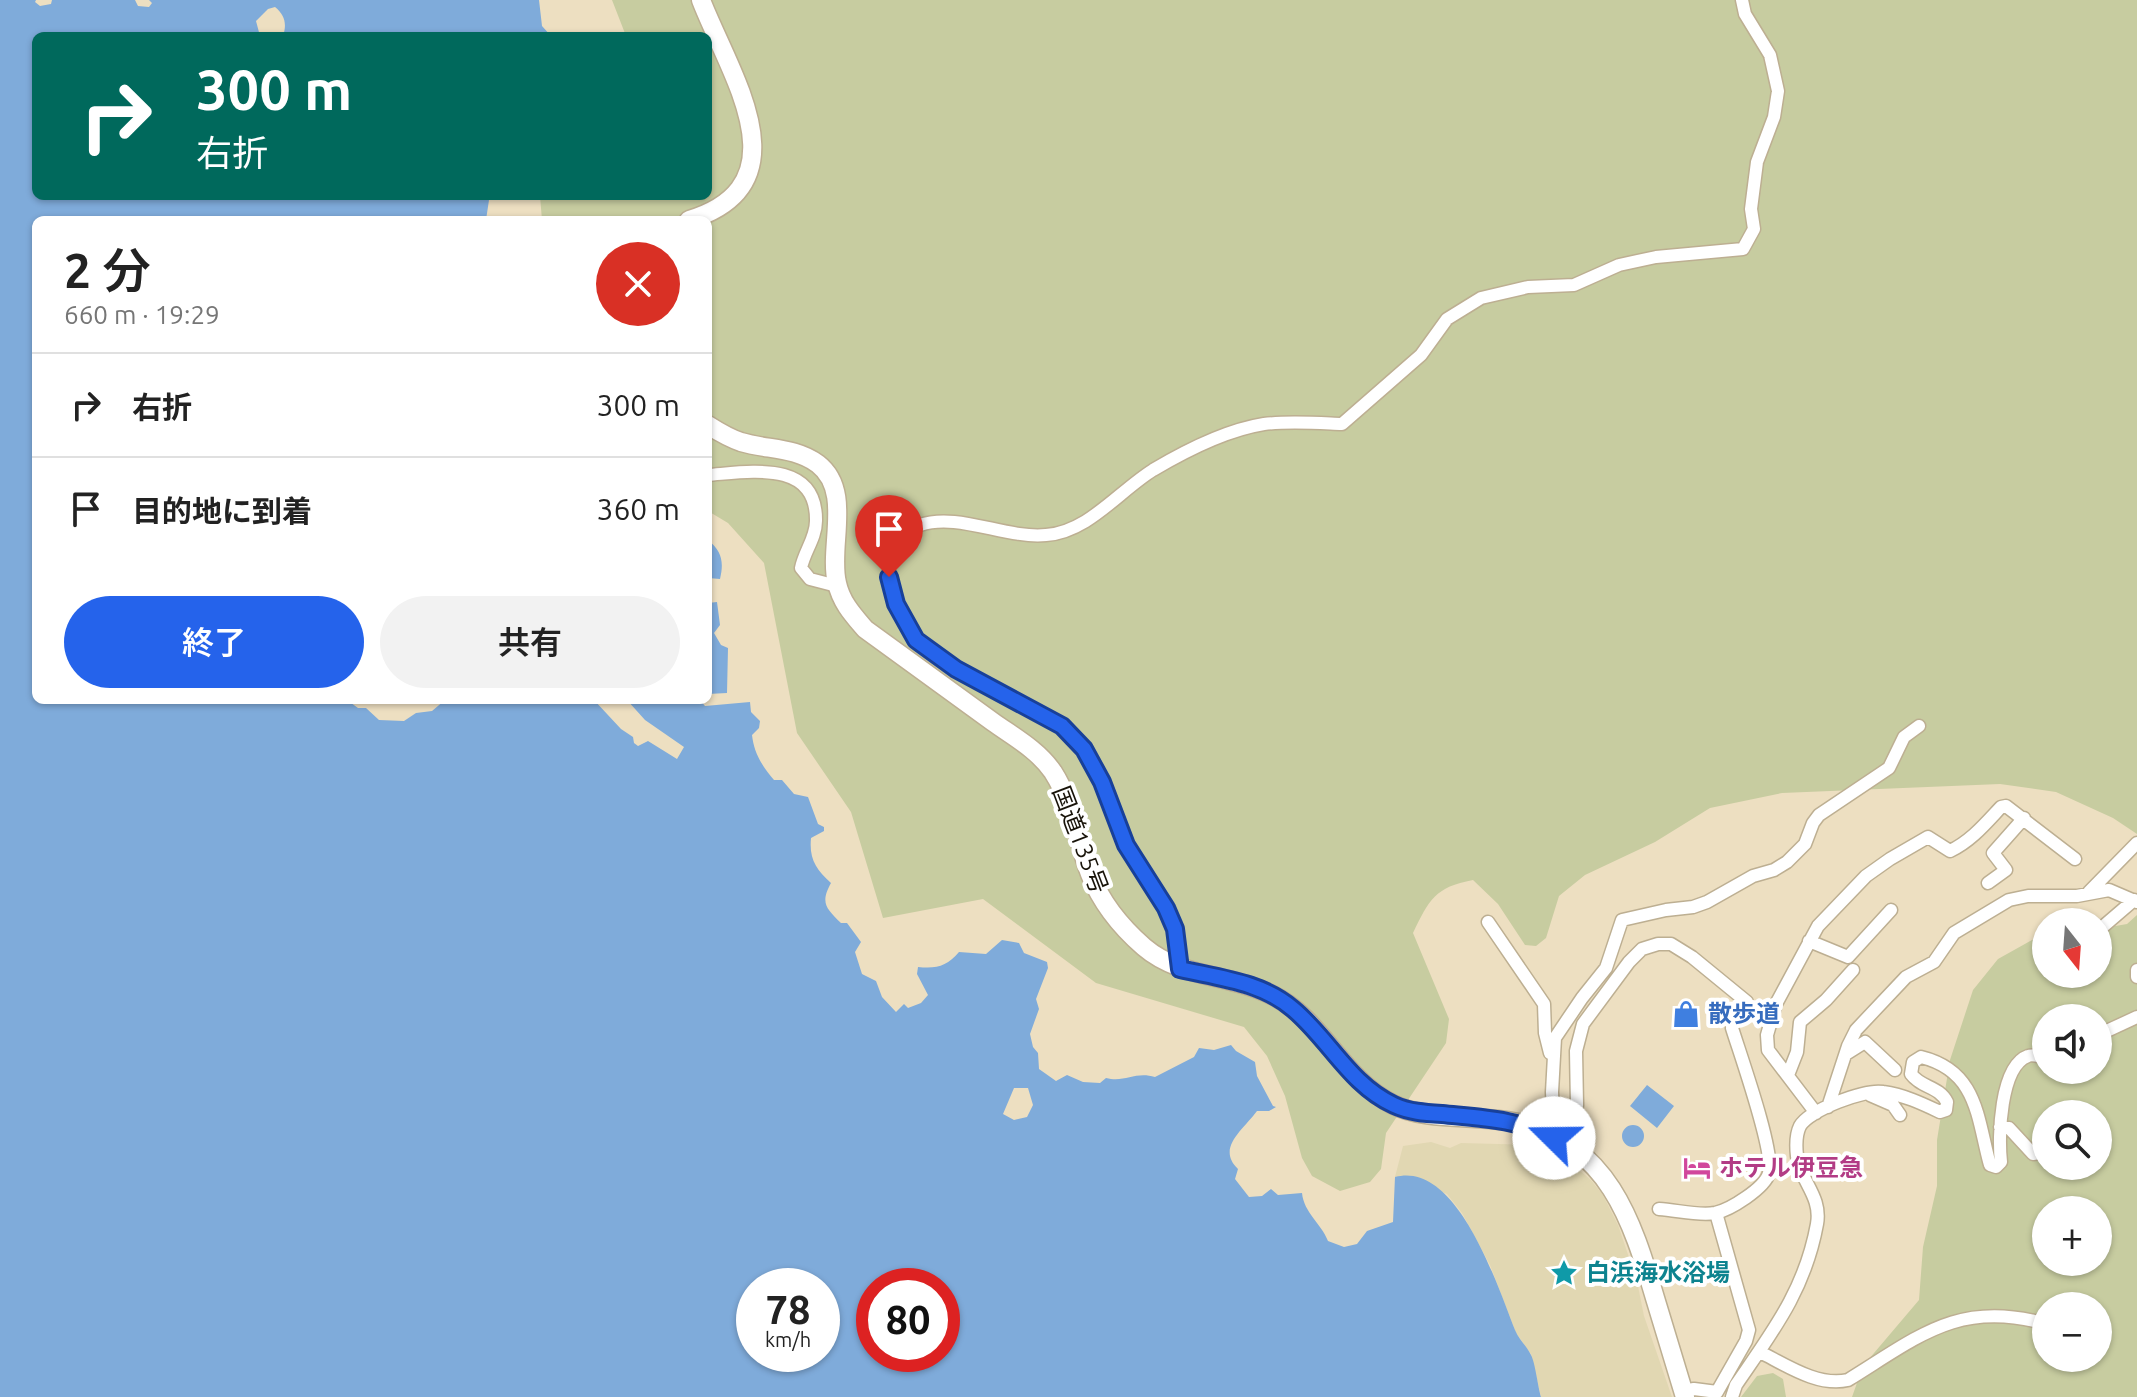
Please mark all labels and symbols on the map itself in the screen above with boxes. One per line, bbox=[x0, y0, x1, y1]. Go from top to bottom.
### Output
pin bbox=[855, 495, 923, 577]
street label: 国道135号 bbox=[1048, 782, 1113, 897]
north arrow bbox=[2032, 908, 2112, 988]
shop icon: 散歩道 bbox=[1671, 999, 1701, 1029]
place label: 散歩道 bbox=[1708, 1000, 1780, 1027]
position arrow bbox=[1512, 1096, 1596, 1180]
hotel icon: ホテル伊豆急 bbox=[1682, 1153, 1712, 1183]
place label: ホテル伊豆急 bbox=[1719, 1154, 1863, 1181]
place icon: 白浜海水浴場 bbox=[1549, 1258, 1579, 1288]
place label: 白浜海水浴場 bbox=[1586, 1259, 1730, 1286]
speed limit sign: 80 bbox=[856, 1268, 960, 1372]

